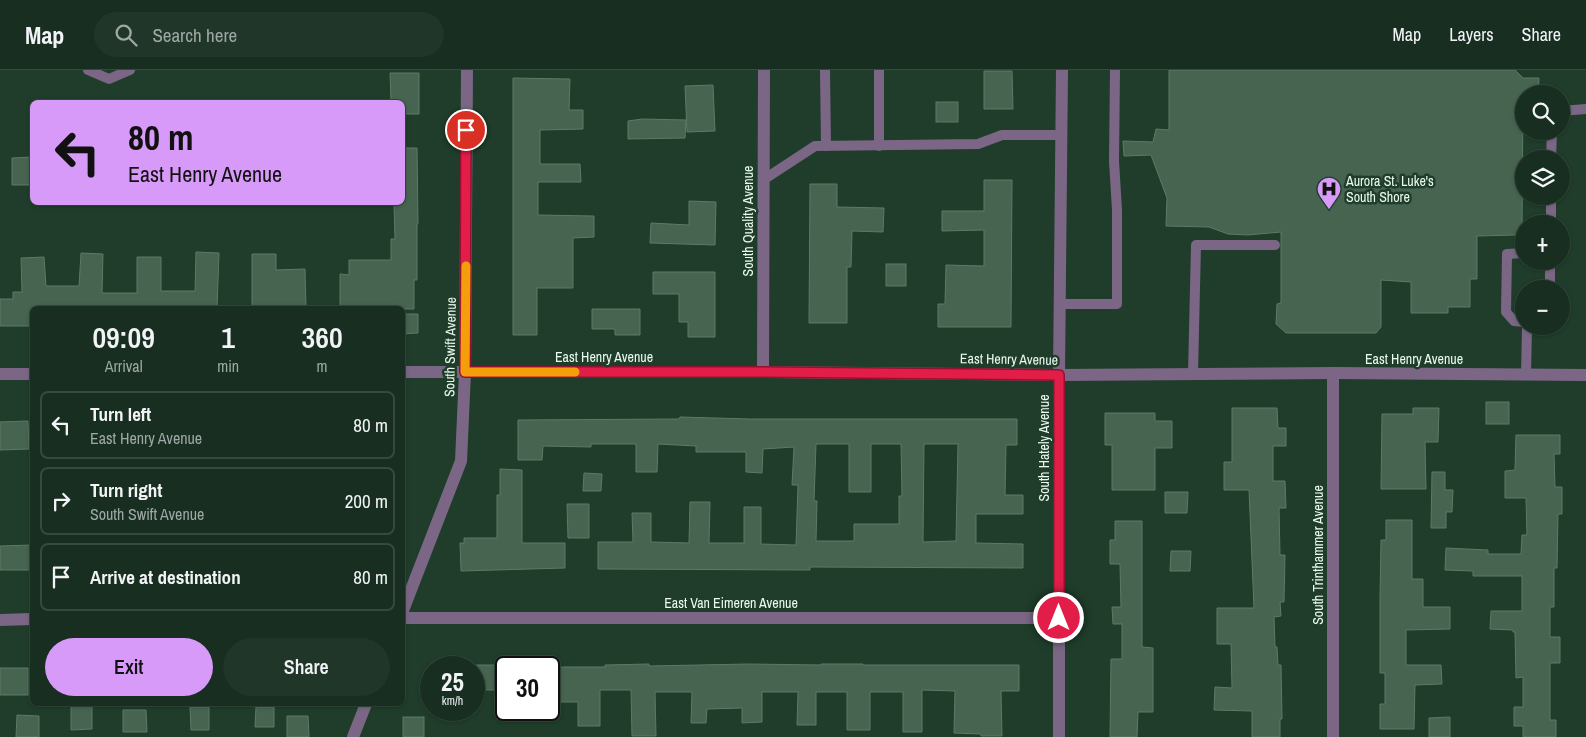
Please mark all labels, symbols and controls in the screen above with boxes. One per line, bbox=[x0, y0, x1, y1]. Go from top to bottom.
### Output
search box bbox=[94, 12, 444, 57]
text: Map bbox=[25, 19, 64, 51]
icon: search bbox=[112, 21, 140, 49]
text: Search here bbox=[152, 22, 237, 48]
text: Map bbox=[1393, 22, 1421, 47]
text: Layers bbox=[1449, 22, 1494, 47]
text: Share bbox=[1522, 22, 1561, 47]
map controls bbox=[1515, 85, 1570, 335]
button: search bbox=[1515, 85, 1570, 140]
pin bbox=[445, 109, 487, 151]
text: 80 m bbox=[128, 114, 193, 161]
icon: arrive bbox=[452, 116, 480, 144]
icon: left bbox=[45, 120, 110, 185]
button: layers bbox=[1515, 150, 1570, 205]
text: East Henry Avenue bbox=[128, 159, 282, 189]
street label: South Quality Avenue bbox=[739, 166, 757, 276]
place label: Aurora St. Luke's South Shore bbox=[1345, 172, 1434, 206]
hospital icon: Aurora St. Luke's South Shore bbox=[1316, 176, 1342, 210]
button: + bbox=[1515, 215, 1570, 270]
button: − bbox=[1515, 280, 1570, 335]
street label: South Swift Avenue bbox=[440, 297, 460, 397]
text: 09:09 bbox=[92, 317, 155, 357]
text: 1 bbox=[221, 317, 235, 357]
text: 360 bbox=[302, 317, 343, 357]
street label: East Henry Avenue bbox=[555, 348, 653, 366]
street label: East Henry Avenue bbox=[960, 349, 1058, 369]
street label: East Henry Avenue bbox=[1365, 350, 1463, 368]
text: Arrival bbox=[105, 355, 143, 377]
text: min bbox=[217, 355, 239, 377]
text: m bbox=[317, 355, 328, 377]
street label: South Hately Avenue bbox=[1035, 394, 1053, 502]
text: Turn left bbox=[90, 401, 151, 427]
icon: left bbox=[47, 411, 75, 439]
text: 80 m bbox=[353, 412, 388, 438]
text: East Henry Avenue bbox=[90, 427, 202, 449]
text: Turn right bbox=[90, 477, 162, 503]
street label: South Trinthammer Avenue bbox=[1309, 485, 1327, 625]
icon: right bbox=[47, 487, 75, 515]
text: 200 m bbox=[345, 488, 388, 514]
text: South Swift Avenue bbox=[90, 503, 204, 525]
icon: arrive bbox=[47, 563, 75, 591]
text: Arrive at destination bbox=[90, 564, 241, 590]
text: 80 m bbox=[353, 564, 388, 590]
position arrow bbox=[1032, 591, 1084, 643]
street label: East Van Eimeren Avenue bbox=[664, 594, 798, 612]
button: Exit bbox=[45, 638, 213, 696]
button: Share bbox=[223, 638, 390, 696]
speed limit sign: 30 bbox=[495, 656, 560, 721]
text: 25 bbox=[441, 665, 464, 699]
text: km/h bbox=[442, 693, 463, 709]

